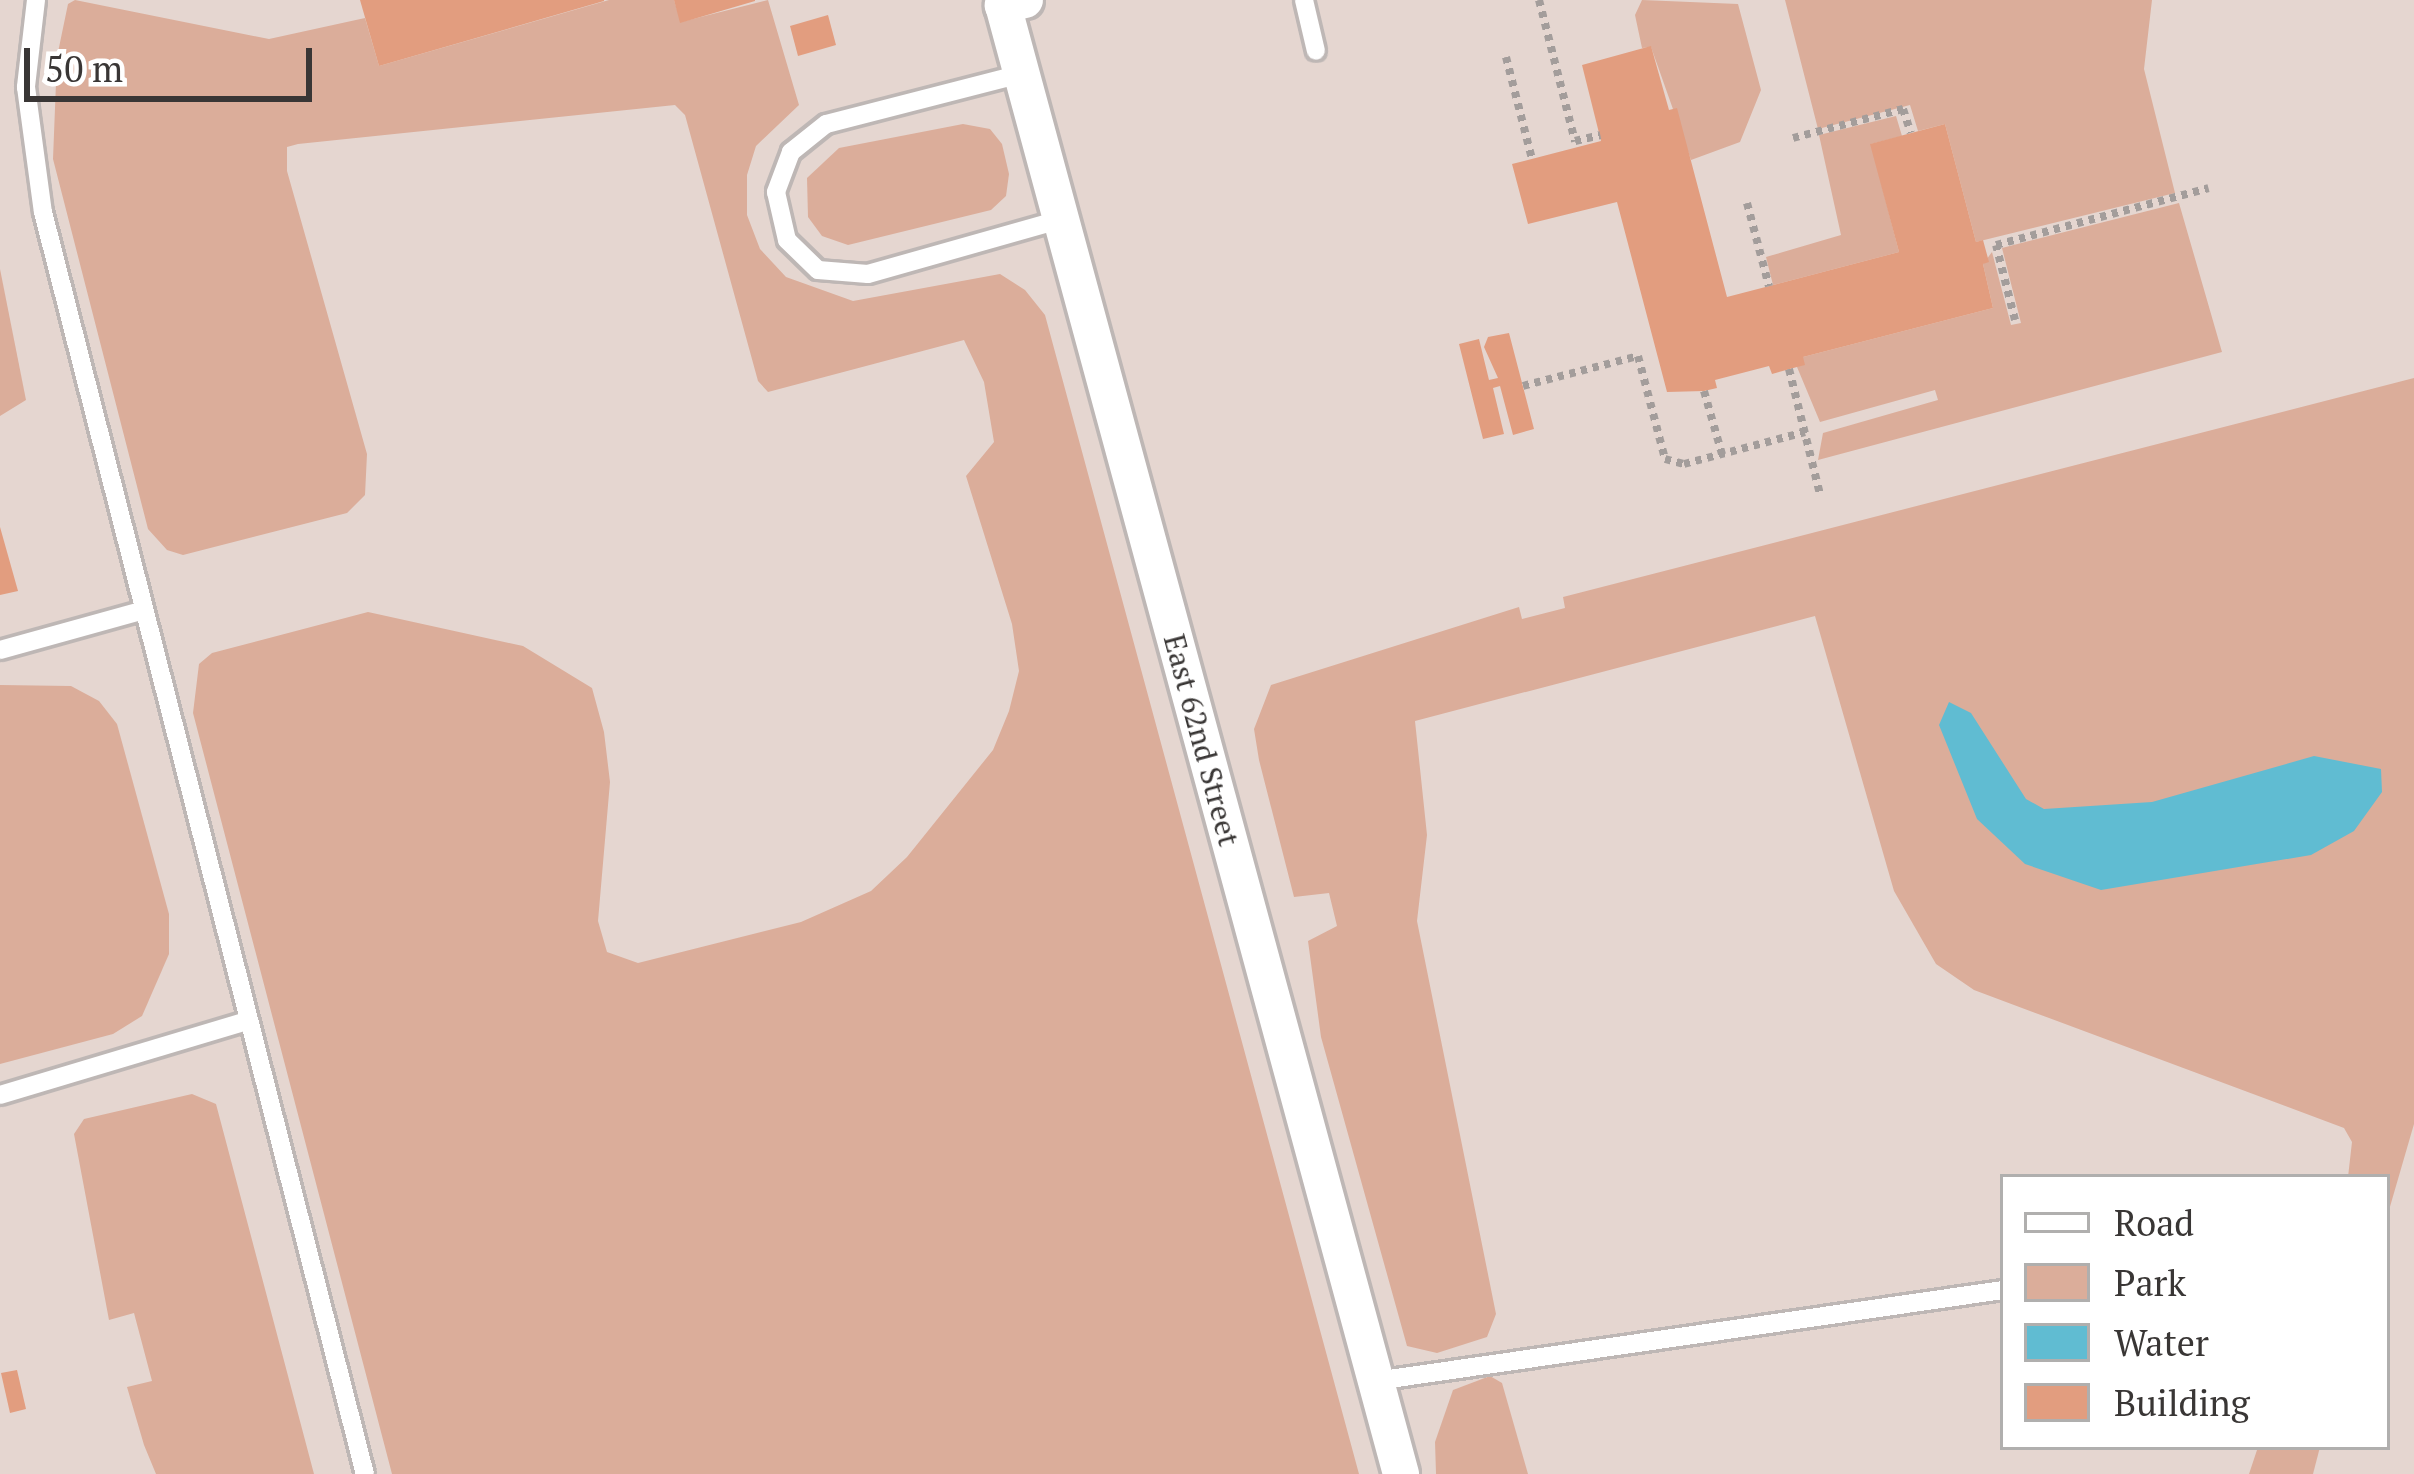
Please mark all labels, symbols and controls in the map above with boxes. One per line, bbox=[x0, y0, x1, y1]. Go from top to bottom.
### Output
scale bar bbox=[30, 24, 318, 98]
text: 50 m bbox=[45, 45, 123, 92]
street label: East 62nd Street bbox=[1156, 630, 1248, 850]
legend bbox=[2000, 1174, 2390, 1450]
text: Road bbox=[2114, 1199, 2194, 1246]
text: Park bbox=[2114, 1259, 2186, 1306]
text: Water bbox=[2114, 1319, 2209, 1366]
text: Building bbox=[2114, 1379, 2250, 1426]

